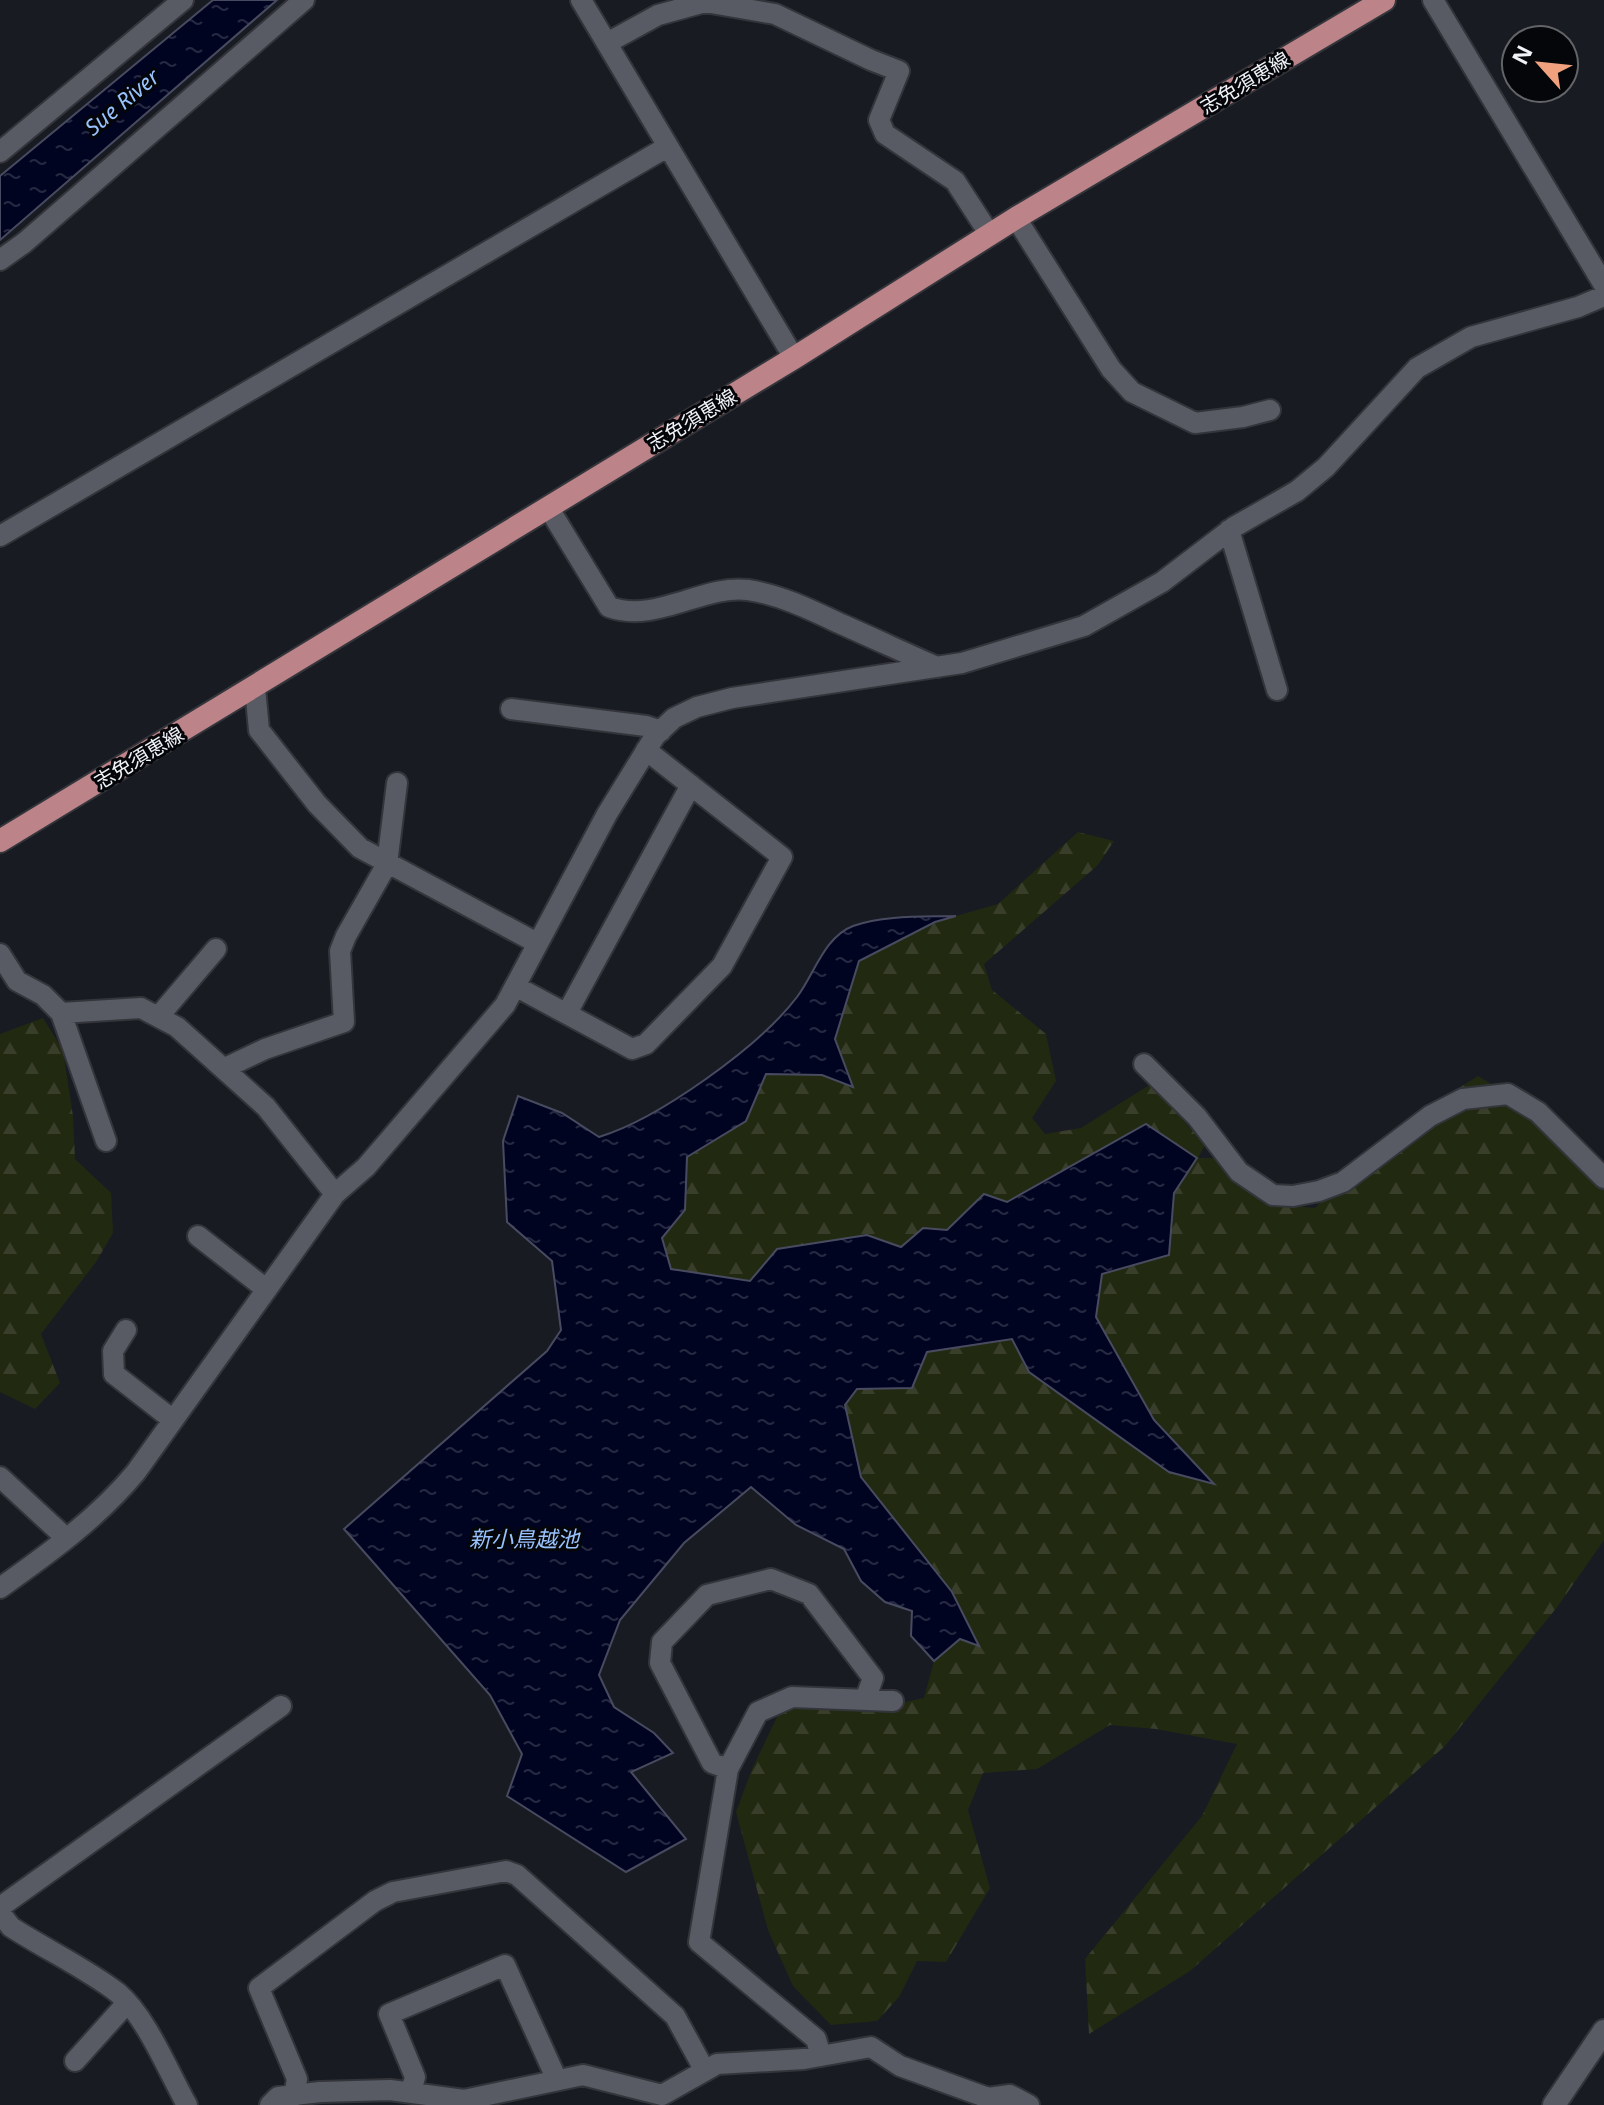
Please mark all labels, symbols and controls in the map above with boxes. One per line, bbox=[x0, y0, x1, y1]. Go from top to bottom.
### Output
north arrow bbox=[1500, 24, 1580, 104]
text: N bbox=[1504, 40, 1539, 69]
street label: 志免須恵線 bbox=[1195, 45, 1295, 120]
water label: Sue River bbox=[78, 60, 166, 141]
street label: 志免須恵線 bbox=[642, 382, 742, 457]
street label: 志免須恵線 bbox=[89, 720, 189, 795]
water label: 新小鳥越池 bbox=[469, 1523, 581, 1553]

